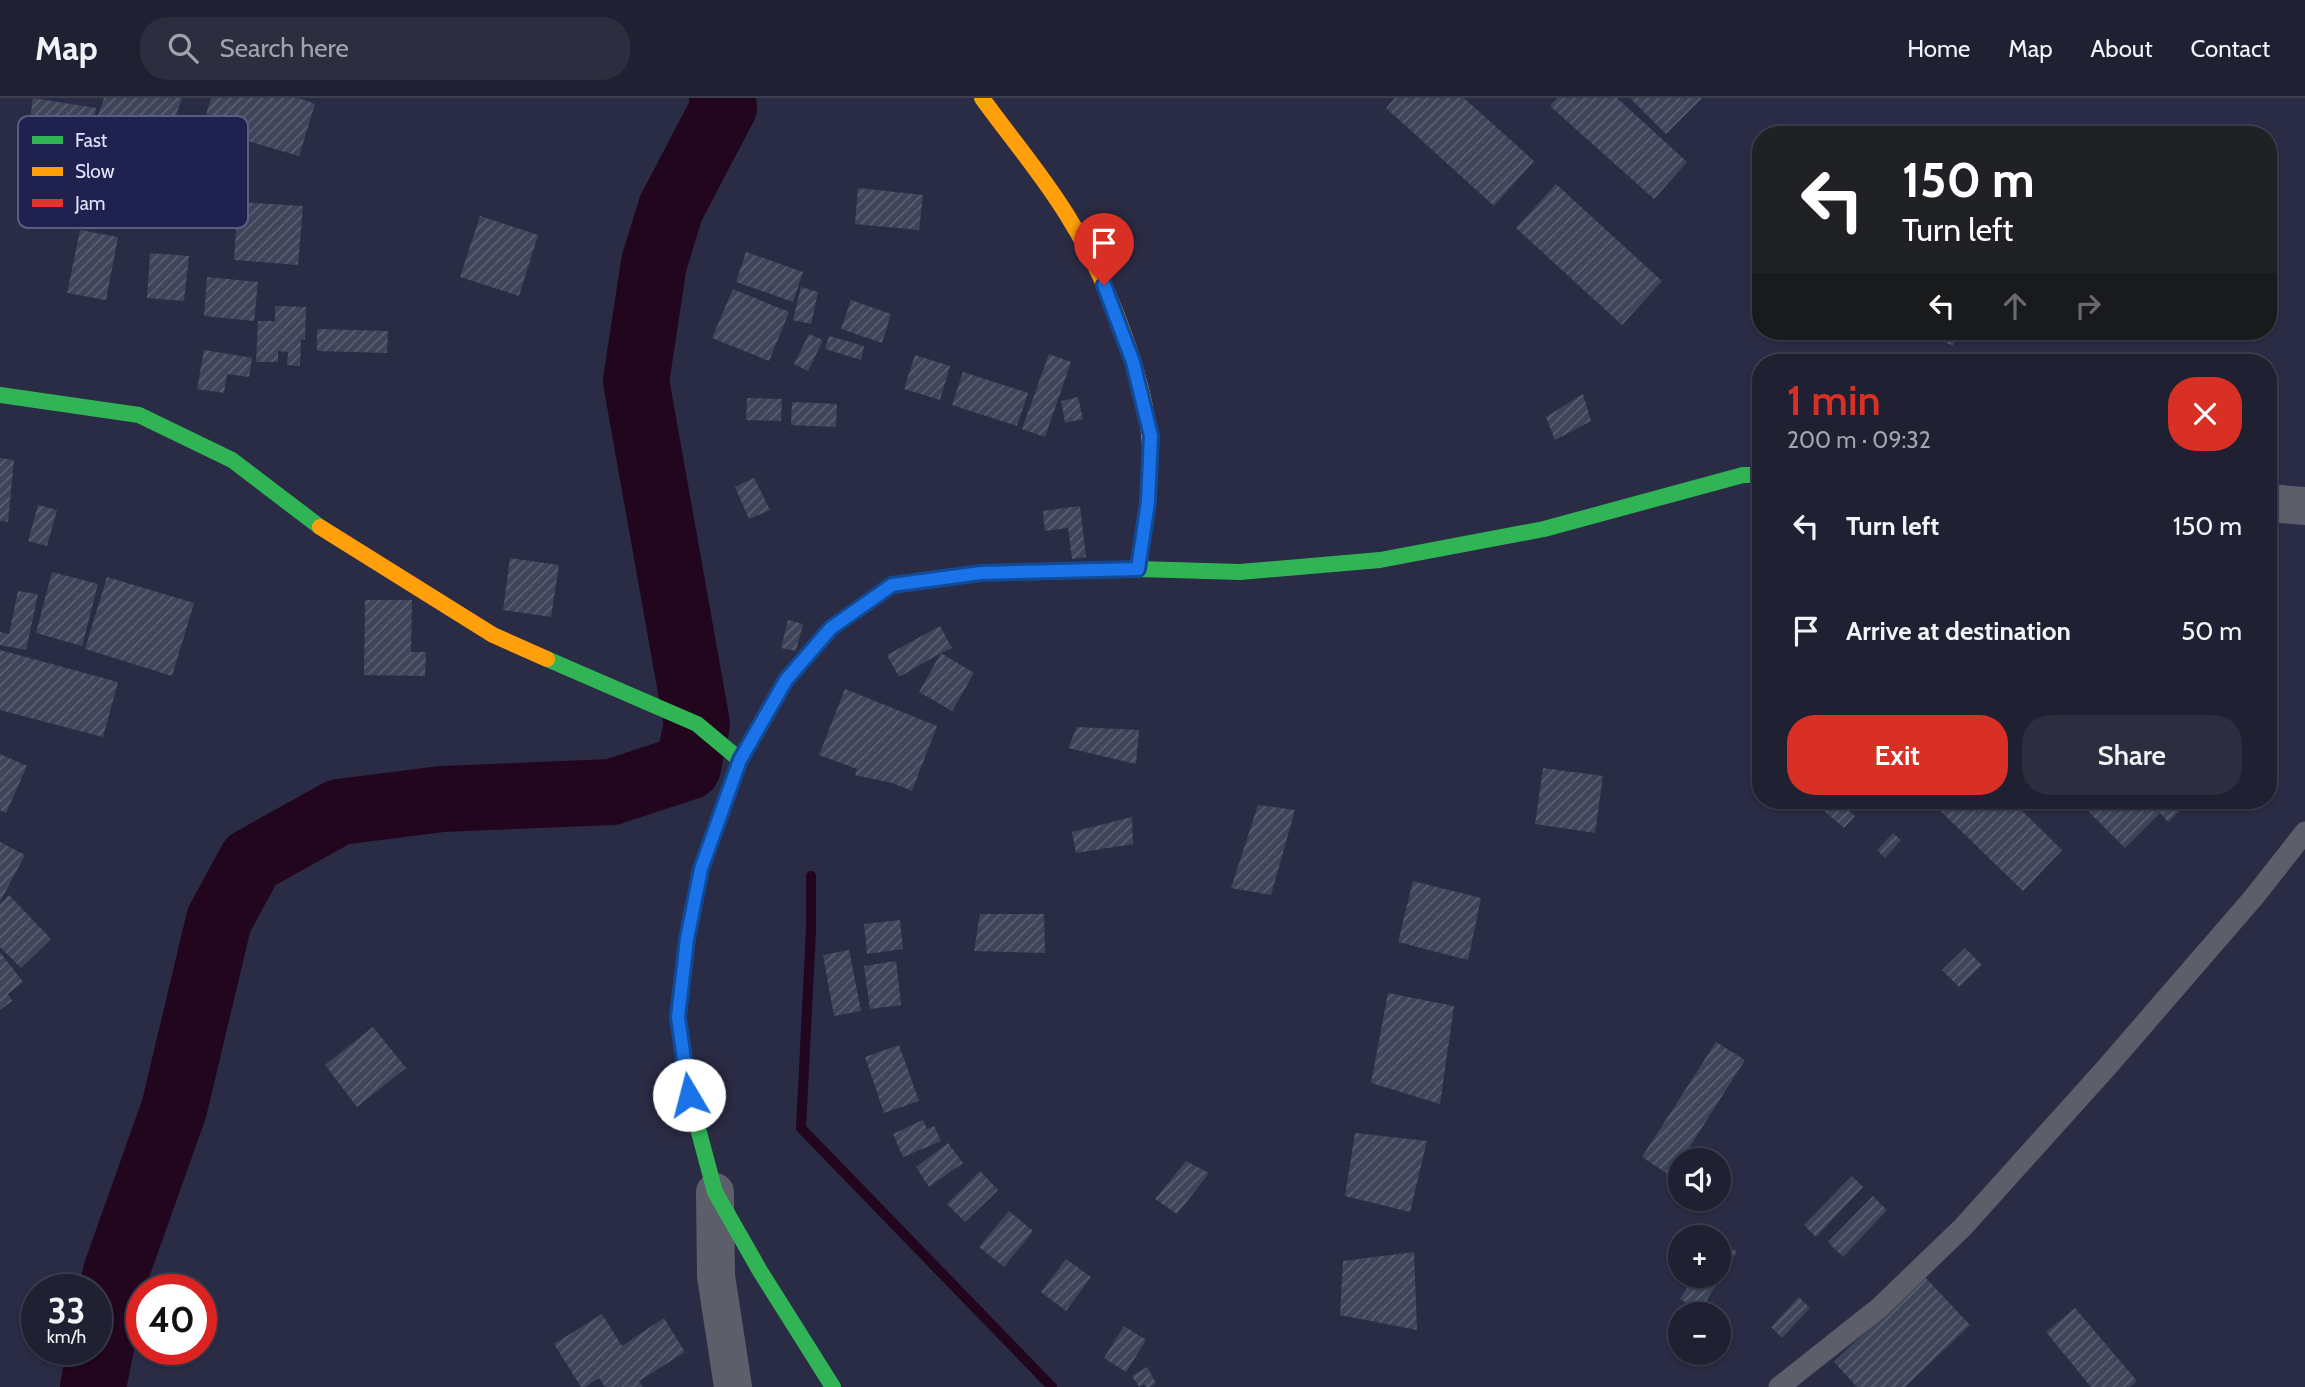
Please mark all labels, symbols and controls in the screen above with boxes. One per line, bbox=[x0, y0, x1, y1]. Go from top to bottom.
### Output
search box bbox=[140, 17, 630, 80]
text: Map bbox=[35, 28, 98, 68]
icon: search bbox=[164, 29, 202, 67]
text: Search here bbox=[220, 32, 349, 64]
text: Home bbox=[1907, 34, 1970, 63]
text: Map bbox=[2008, 34, 2053, 63]
text: About bbox=[2091, 34, 2153, 63]
text: Contact bbox=[2191, 34, 2270, 63]
legend bbox=[18, 116, 248, 228]
text: Fast bbox=[75, 129, 108, 152]
text: 150 m bbox=[1902, 150, 2035, 209]
icon: left bbox=[1787, 154, 1878, 245]
text: Slow bbox=[75, 160, 115, 183]
text: Jam bbox=[74, 192, 105, 215]
text: Turn left bbox=[1902, 210, 2013, 249]
pin bbox=[1074, 213, 1134, 285]
icon: arrive bbox=[1085, 224, 1123, 262]
icon: left bbox=[1923, 287, 1961, 325]
icon: ahead bbox=[1996, 287, 2034, 325]
icon: right bbox=[2069, 287, 2107, 325]
text: 1 min bbox=[1787, 374, 1881, 426]
button: close bbox=[2168, 377, 2242, 451]
text: 200 m · 09:32 bbox=[1787, 426, 1931, 454]
icon: left bbox=[1787, 507, 1825, 545]
text: Turn left bbox=[1846, 510, 1939, 542]
text: 150 m bbox=[2173, 510, 2242, 542]
icon: arrive bbox=[1787, 612, 1825, 650]
text: Arrive at destination bbox=[1846, 615, 2071, 647]
text: 50 m bbox=[2181, 615, 2242, 647]
button: Exit bbox=[1787, 715, 2008, 795]
button: Share bbox=[2022, 715, 2242, 795]
position arrow bbox=[652, 1058, 726, 1132]
map controls bbox=[1668, 1148, 1731, 1365]
button: sound bbox=[1668, 1148, 1731, 1211]
button: + bbox=[1668, 1225, 1731, 1288]
speed limit sign: 40 bbox=[126, 1274, 217, 1365]
text: 33 bbox=[48, 1289, 85, 1332]
button: − bbox=[1668, 1302, 1731, 1365]
text: km/h bbox=[47, 1326, 86, 1348]

